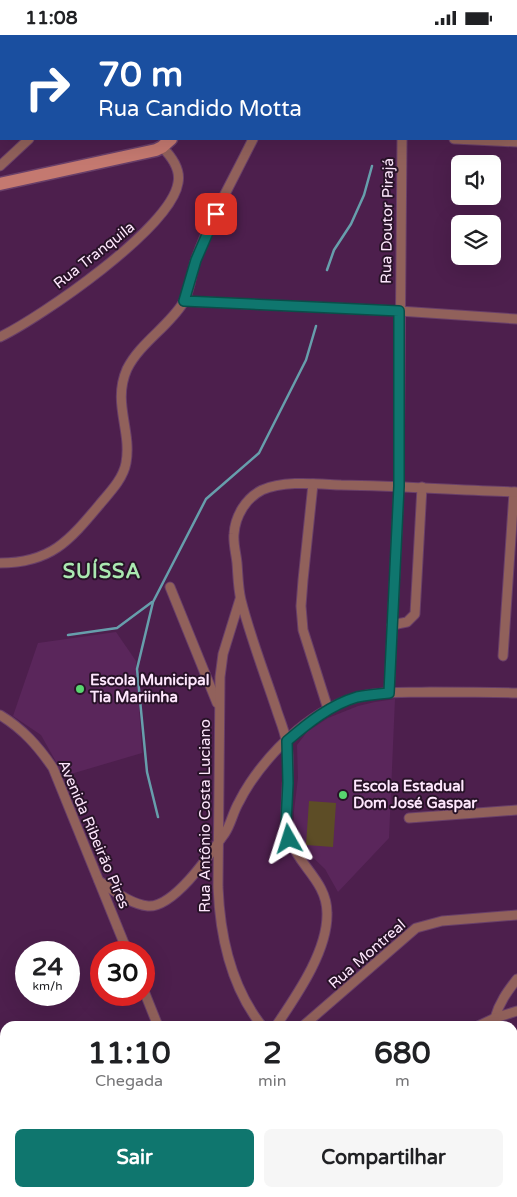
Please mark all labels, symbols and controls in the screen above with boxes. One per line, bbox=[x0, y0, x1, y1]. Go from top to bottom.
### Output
text: 11:08 bbox=[25, 7, 78, 29]
text: 70 m bbox=[98, 54, 183, 96]
icon: right bbox=[15, 55, 80, 120]
text: Rua Candido Motta bbox=[98, 96, 302, 122]
map controls bbox=[451, 155, 501, 265]
button: sound bbox=[451, 155, 501, 205]
street label: Rua Doutor Pirajá bbox=[377, 158, 397, 284]
pin bbox=[195, 193, 237, 235]
icon: arrive bbox=[202, 200, 230, 228]
button: layers bbox=[451, 215, 501, 265]
street label: Rua Tranquila bbox=[50, 218, 138, 292]
district label: SUÍSSA bbox=[63, 558, 141, 584]
place label: Escola Municipal Tia Mariinha bbox=[89, 671, 209, 706]
marker: Escola Municipal Tia Mariinha bbox=[74, 683, 86, 695]
street label: Rua Antônio Costa Luciano bbox=[196, 719, 214, 913]
street label: Avenida Ribeirão Pires bbox=[54, 757, 134, 911]
place label: Escola Estadual Dom José Gaspar bbox=[353, 777, 477, 813]
marker: Escola Estadual Dom José Gaspar bbox=[337, 789, 349, 801]
position arrow bbox=[262, 812, 314, 864]
street label: Rua Montreal bbox=[325, 916, 409, 992]
speed limit sign: 30 bbox=[90, 941, 155, 1006]
text: 24 bbox=[32, 952, 63, 982]
text: km/h bbox=[32, 979, 63, 993]
text: 11:10 bbox=[87, 1035, 171, 1072]
text: 2 bbox=[263, 1035, 282, 1072]
text: 680 bbox=[374, 1035, 431, 1072]
text: Chegada bbox=[95, 1071, 163, 1091]
text: min bbox=[258, 1071, 287, 1091]
text: m bbox=[395, 1071, 410, 1091]
button: Sair bbox=[15, 1129, 254, 1187]
button: Compartilhar bbox=[264, 1129, 503, 1187]

